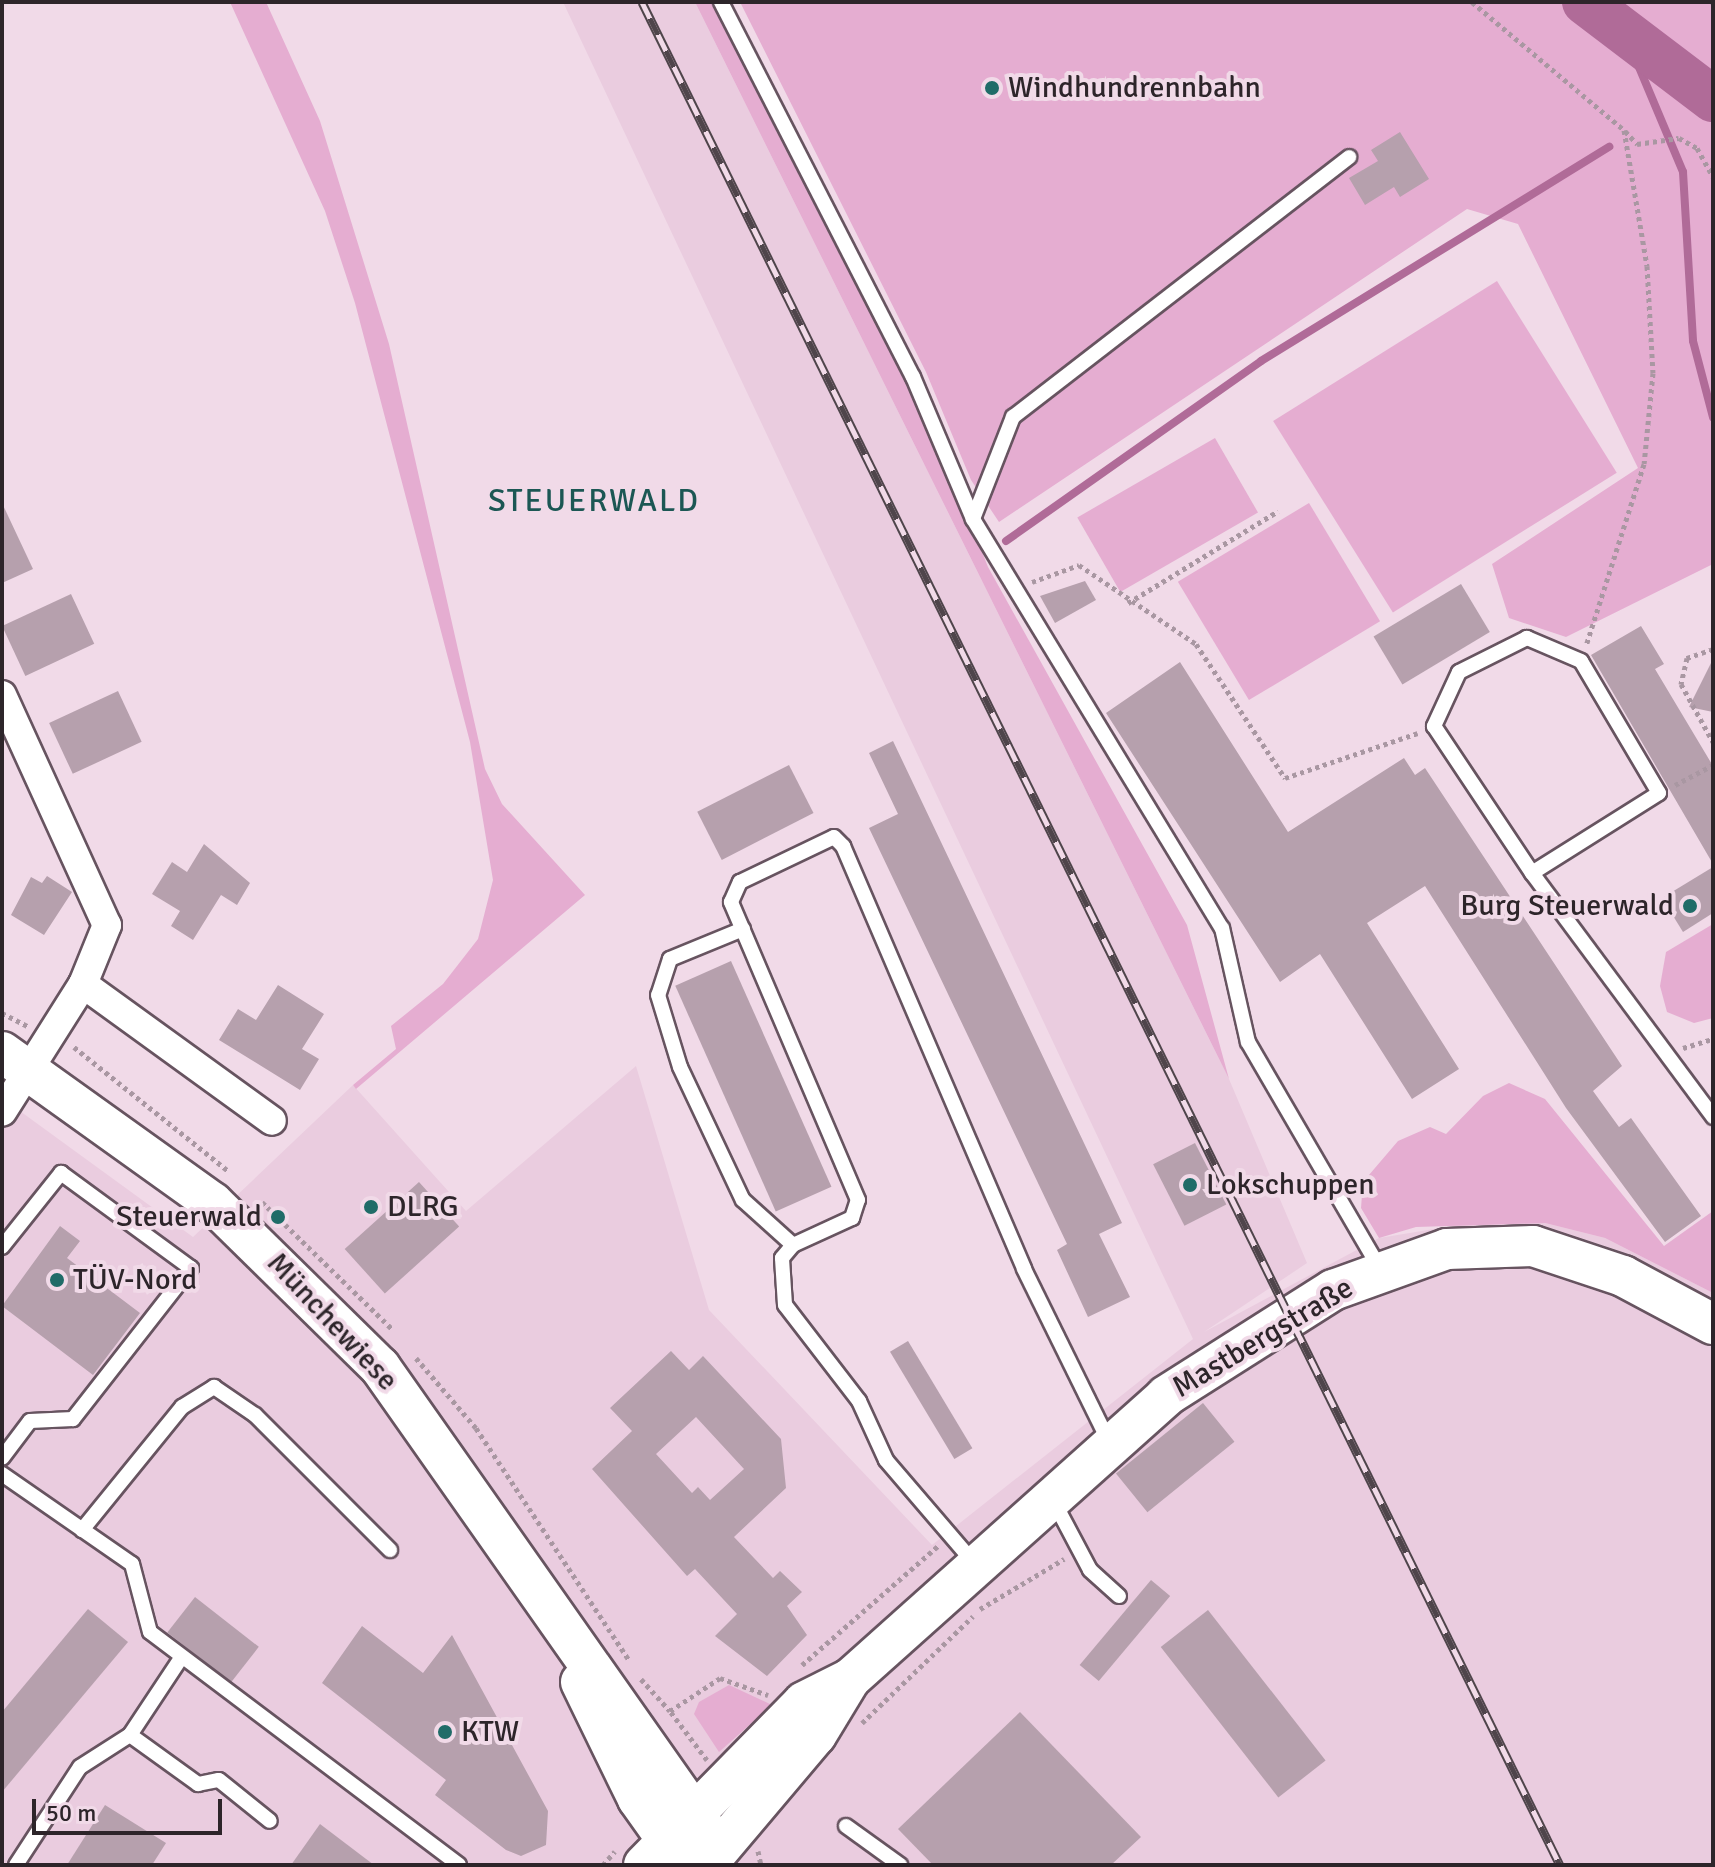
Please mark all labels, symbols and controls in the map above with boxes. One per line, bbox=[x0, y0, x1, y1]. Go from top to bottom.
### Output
place label: Windhundrennbahn bbox=[1008, 70, 1261, 106]
marker: Windhundrennbahn bbox=[983, 79, 1001, 97]
district label: STEUERWALD bbox=[488, 482, 700, 520]
place label: Burg Steuerwald bbox=[1460, 888, 1674, 924]
marker: Burg Steuerwald bbox=[1681, 897, 1699, 915]
place label: Lokschuppen bbox=[1206, 1167, 1375, 1203]
marker: Lokschuppen bbox=[1181, 1176, 1199, 1194]
place label: DLRG bbox=[387, 1189, 459, 1225]
marker: DLRG bbox=[362, 1198, 380, 1216]
place label: Steuerwald bbox=[116, 1199, 262, 1235]
marker: Steuerwald bbox=[269, 1208, 287, 1226]
street label: Münchewiese bbox=[259, 1246, 405, 1398]
place label: TÜV-Nord bbox=[73, 1262, 197, 1298]
street label: Mastbergstraße bbox=[1166, 1270, 1360, 1406]
marker: TÜV-Nord bbox=[48, 1271, 66, 1289]
place label: KTW bbox=[461, 1714, 519, 1750]
marker: KTW bbox=[436, 1723, 454, 1741]
scale bar bbox=[36, 1783, 226, 1833]
text: 50 m bbox=[46, 1798, 96, 1828]

